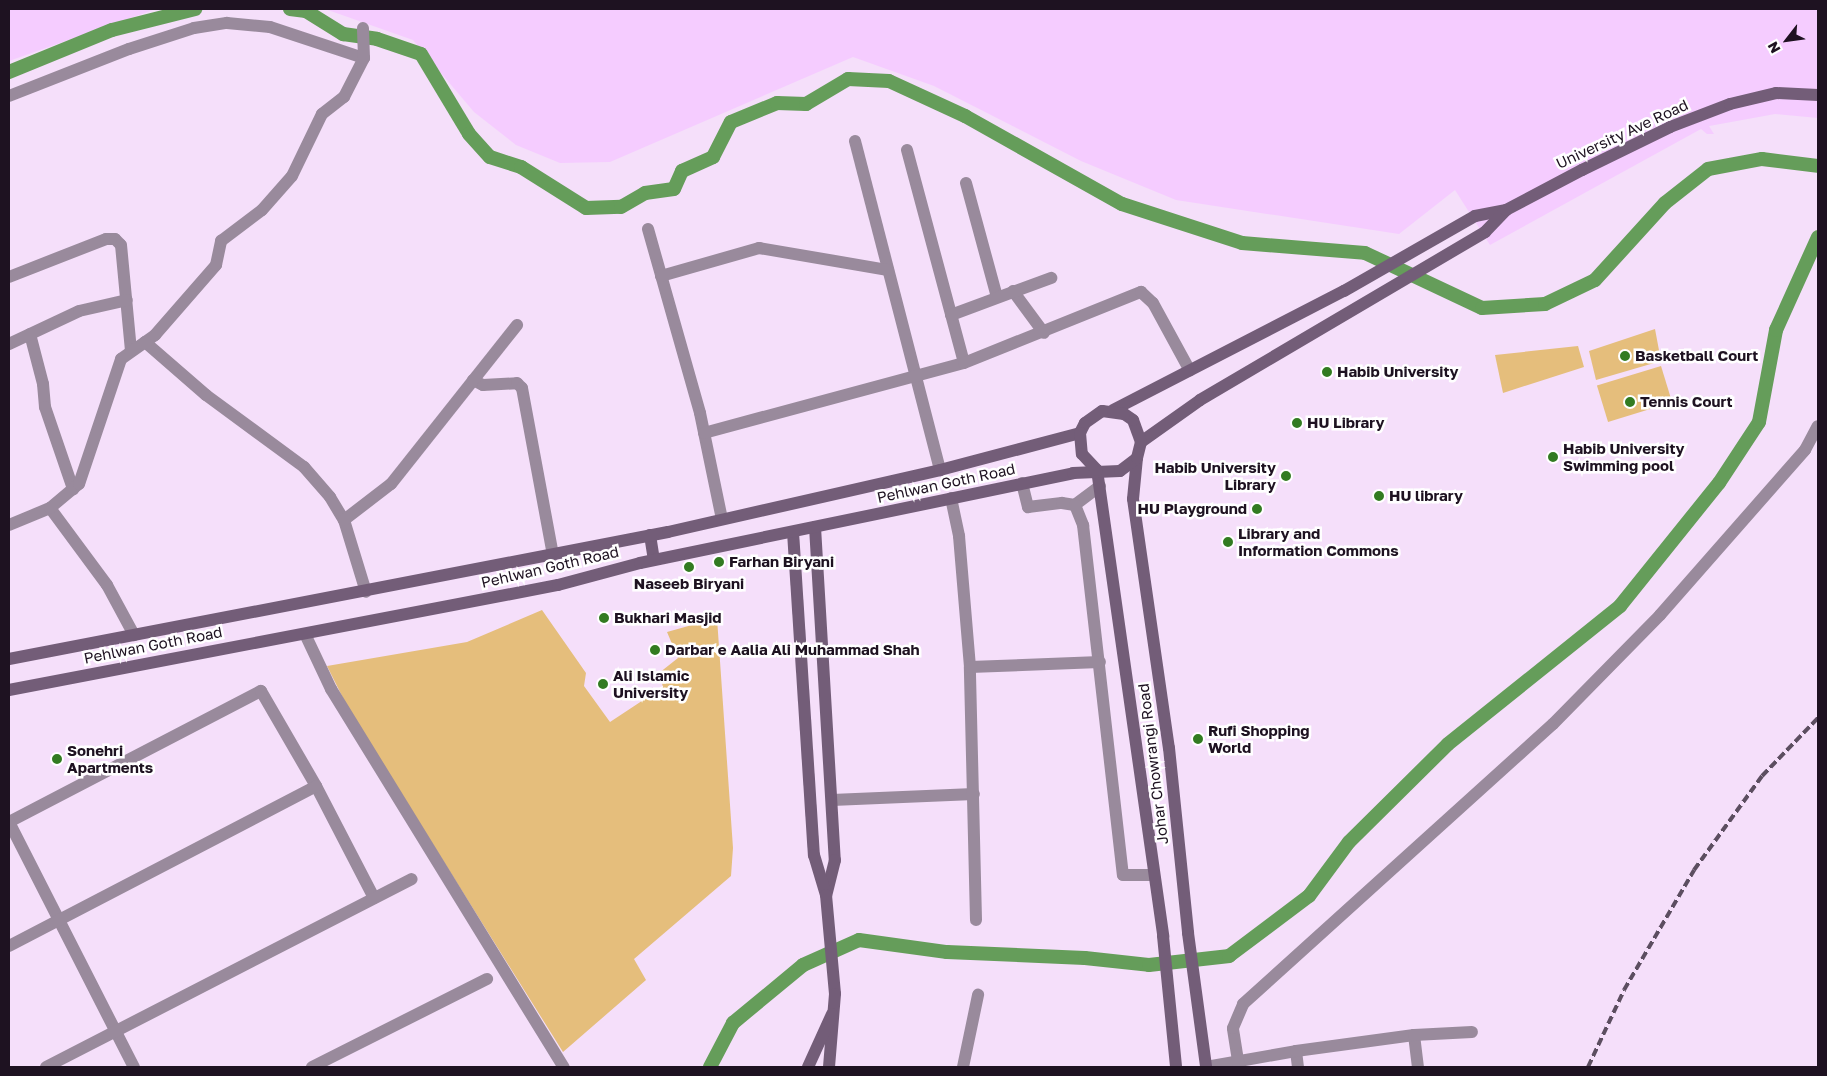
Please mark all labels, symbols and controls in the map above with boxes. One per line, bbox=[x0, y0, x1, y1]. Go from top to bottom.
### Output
north arrow bbox=[1762, 15, 1812, 65]
text: N bbox=[1764, 39, 1784, 57]
street label: University Ave Road bbox=[1553, 95, 1691, 173]
place label: Basketball Court bbox=[1635, 347, 1758, 365]
marker: Basketball Court bbox=[1619, 350, 1631, 362]
place label: Habib University bbox=[1337, 363, 1459, 381]
marker: Habib University bbox=[1321, 366, 1333, 378]
place label: Tennis Court bbox=[1640, 393, 1733, 411]
marker: Tennis Court bbox=[1624, 396, 1636, 408]
place label: HU Library bbox=[1307, 414, 1385, 432]
marker: HU Library bbox=[1291, 417, 1303, 429]
place label: Habib University Swimming pool bbox=[1563, 439, 1685, 474]
marker: Habib University Swimming pool bbox=[1547, 451, 1559, 463]
place label: Habib University Library bbox=[1154, 458, 1276, 493]
street label: Pehlwan Goth Road bbox=[875, 460, 1017, 506]
marker: Habib University Library bbox=[1280, 470, 1292, 482]
place label: HU library bbox=[1389, 487, 1463, 505]
marker: HU library bbox=[1373, 490, 1385, 502]
place label: HU Playground bbox=[1138, 500, 1247, 518]
marker: HU Playground bbox=[1251, 503, 1263, 515]
place label: Library and Information Commons bbox=[1238, 524, 1399, 559]
marker: Library and Information Commons bbox=[1222, 536, 1234, 548]
street label: Pehlwan Goth Road bbox=[479, 542, 621, 592]
place label: Farhan Biryani bbox=[729, 553, 834, 571]
marker: Farhan Biryani bbox=[713, 556, 725, 568]
marker: Naseeb Biryani bbox=[683, 561, 695, 573]
place label: Naseeb Biryani bbox=[634, 575, 744, 593]
place label: Bukhari Masjid bbox=[614, 609, 722, 627]
marker: Bukhari Masjid bbox=[598, 612, 610, 624]
street label: Pehlwan Goth Road bbox=[82, 623, 224, 667]
place label: Darbar e Aalia Ali Muhammad Shah bbox=[665, 641, 920, 659]
marker: Darbar e Aalia Ali Muhammad Shah bbox=[649, 644, 661, 656]
place label: Ali Islamic University bbox=[613, 666, 689, 701]
marker: Ali Islamic University bbox=[597, 678, 609, 690]
street label: Johar Chowrangi Road bbox=[1134, 682, 1172, 846]
place label: Rufi Shopping World bbox=[1208, 721, 1309, 756]
marker: Rufi Shopping World bbox=[1192, 733, 1204, 745]
place label: Sonehri Apartments bbox=[67, 741, 153, 776]
marker: Sonehri Apartments bbox=[51, 753, 63, 765]

